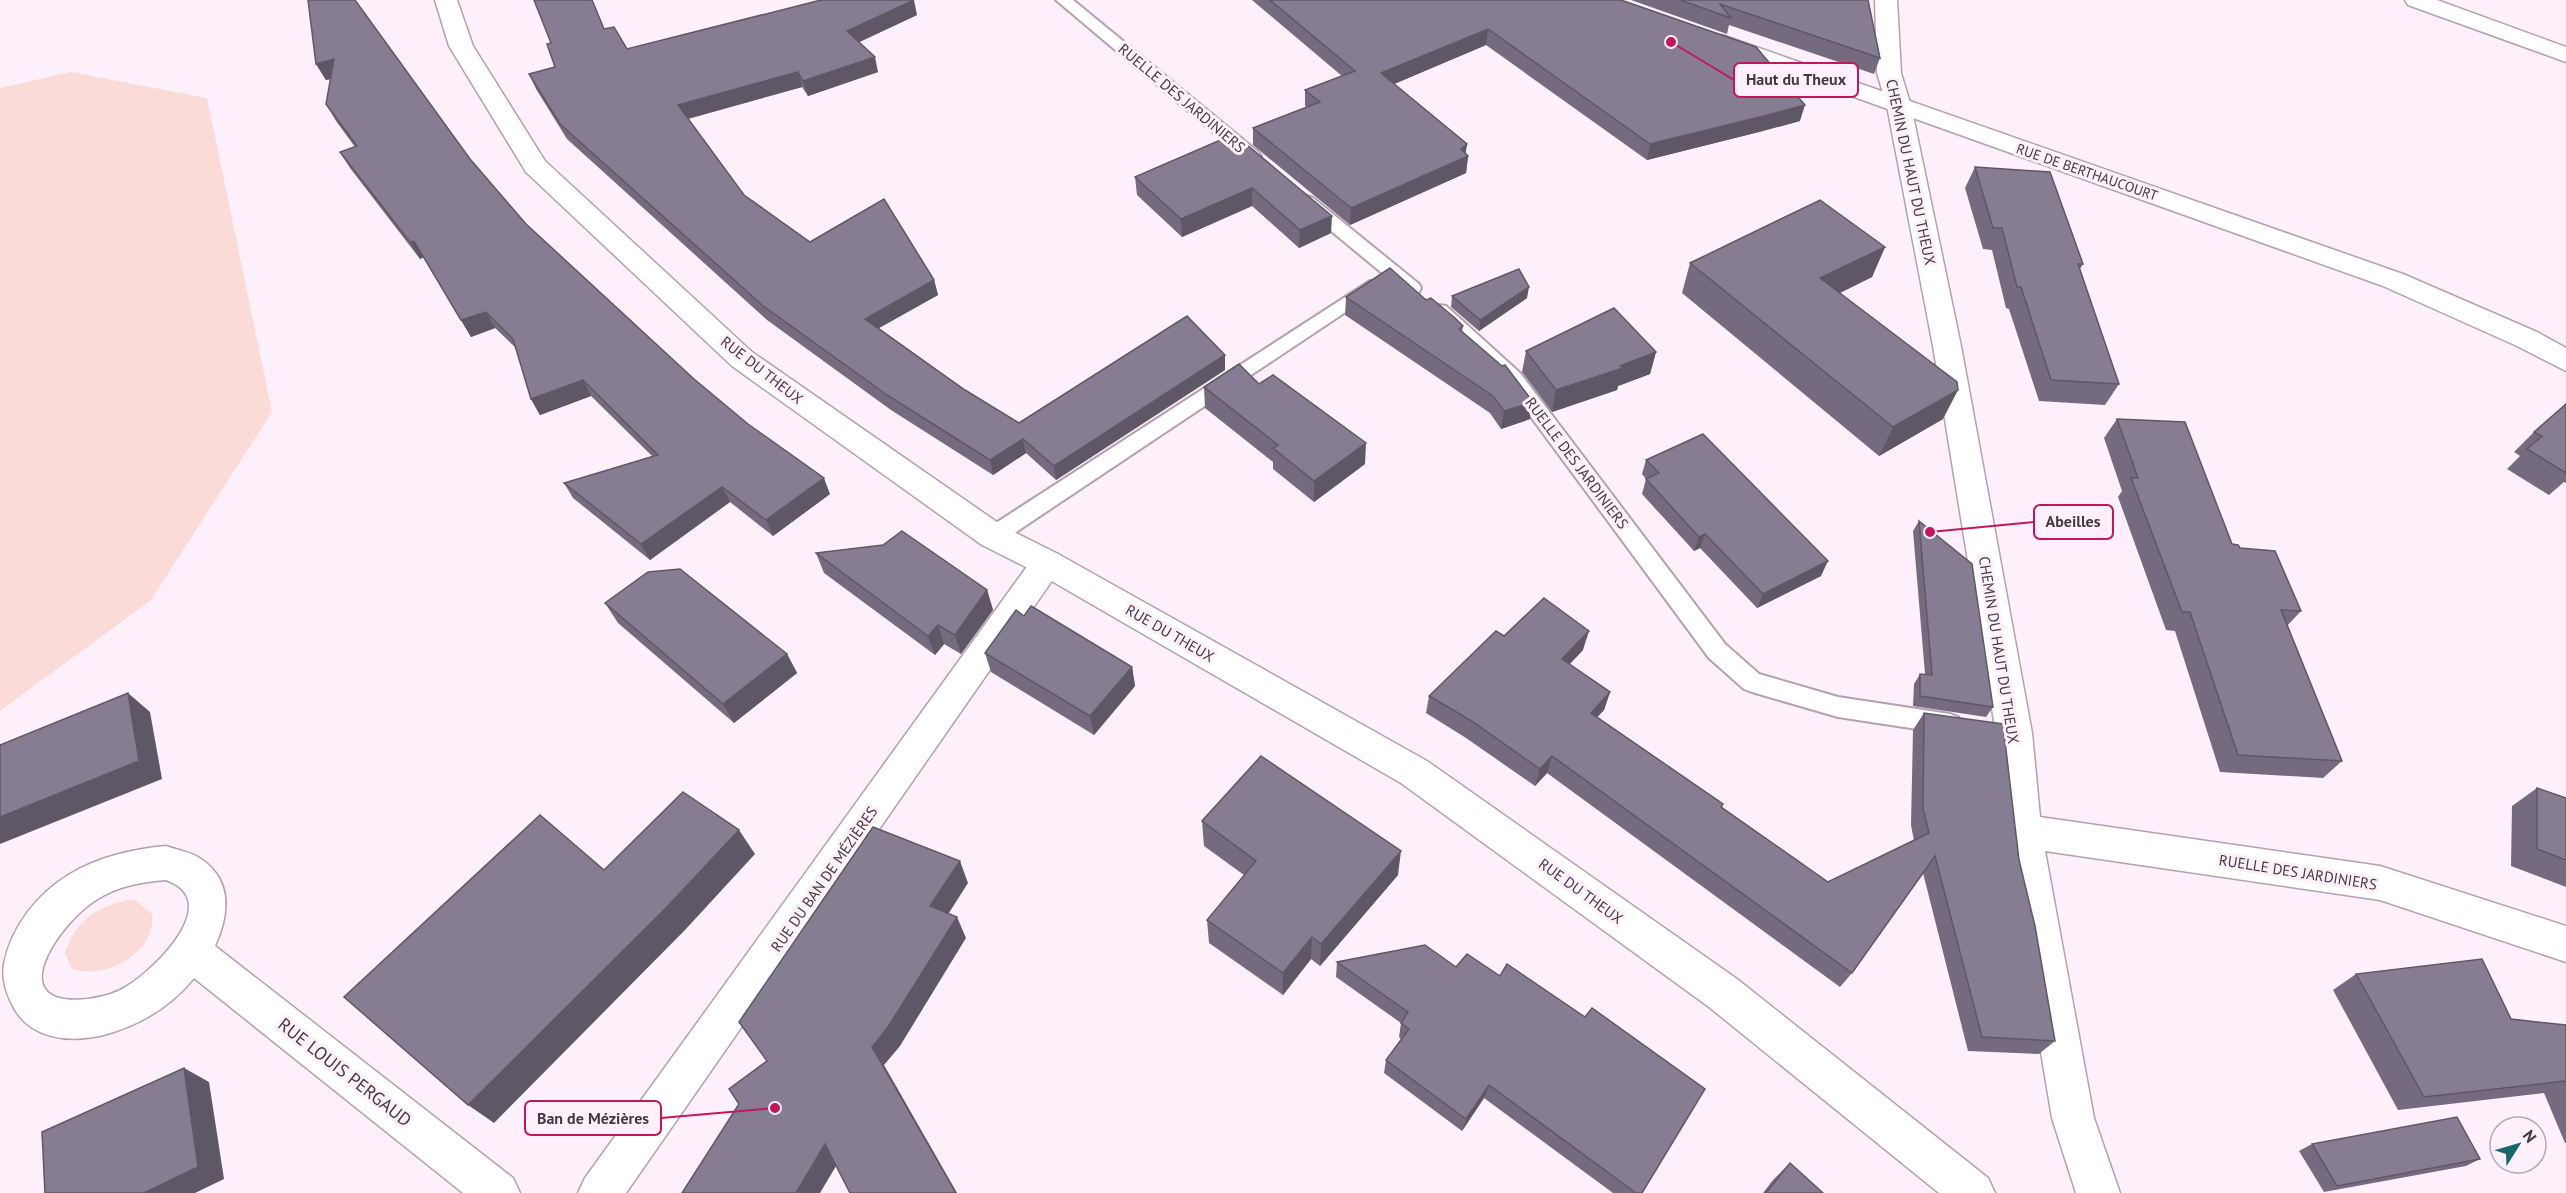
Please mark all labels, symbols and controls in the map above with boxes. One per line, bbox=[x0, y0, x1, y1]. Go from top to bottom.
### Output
street label: RUELLE DES JARDINIERS bbox=[1115, 39, 1249, 157]
callout: Haut du Theux bbox=[1734, 63, 1858, 97]
text: Haut du Theux bbox=[1746, 69, 1847, 89]
street label: CHEMIN DU HAUT DU THEUX bbox=[1882, 77, 1940, 267]
street label: RUE DE BERTHAUCOURT bbox=[2014, 139, 2160, 205]
street label: RUE DU THEUX bbox=[717, 332, 807, 408]
street label: RUELLE DES JARDINIERS bbox=[1521, 393, 1633, 533]
callout: Abeilles bbox=[2034, 505, 2113, 539]
text: Abeilles bbox=[2046, 511, 2101, 531]
street label: CHEMIN DU HAUT DU THEUX bbox=[1975, 555, 2023, 745]
street label: RUE DU THEUX bbox=[1122, 600, 1218, 666]
street label: RUE DU BAN DE MÉZIÈRES bbox=[767, 803, 881, 955]
street label: RUELLE DES JARDINIERS bbox=[2218, 850, 2378, 894]
street label: RUE DU THEUX bbox=[1535, 854, 1627, 928]
street label: RUE LOUIS PERGAUD bbox=[274, 1013, 416, 1131]
callout: Ban de Mézières bbox=[525, 1101, 661, 1135]
text: Ban de Mézières bbox=[537, 1108, 649, 1128]
north arrow bbox=[2488, 1115, 2548, 1175]
text: N bbox=[2519, 1126, 2541, 1146]

